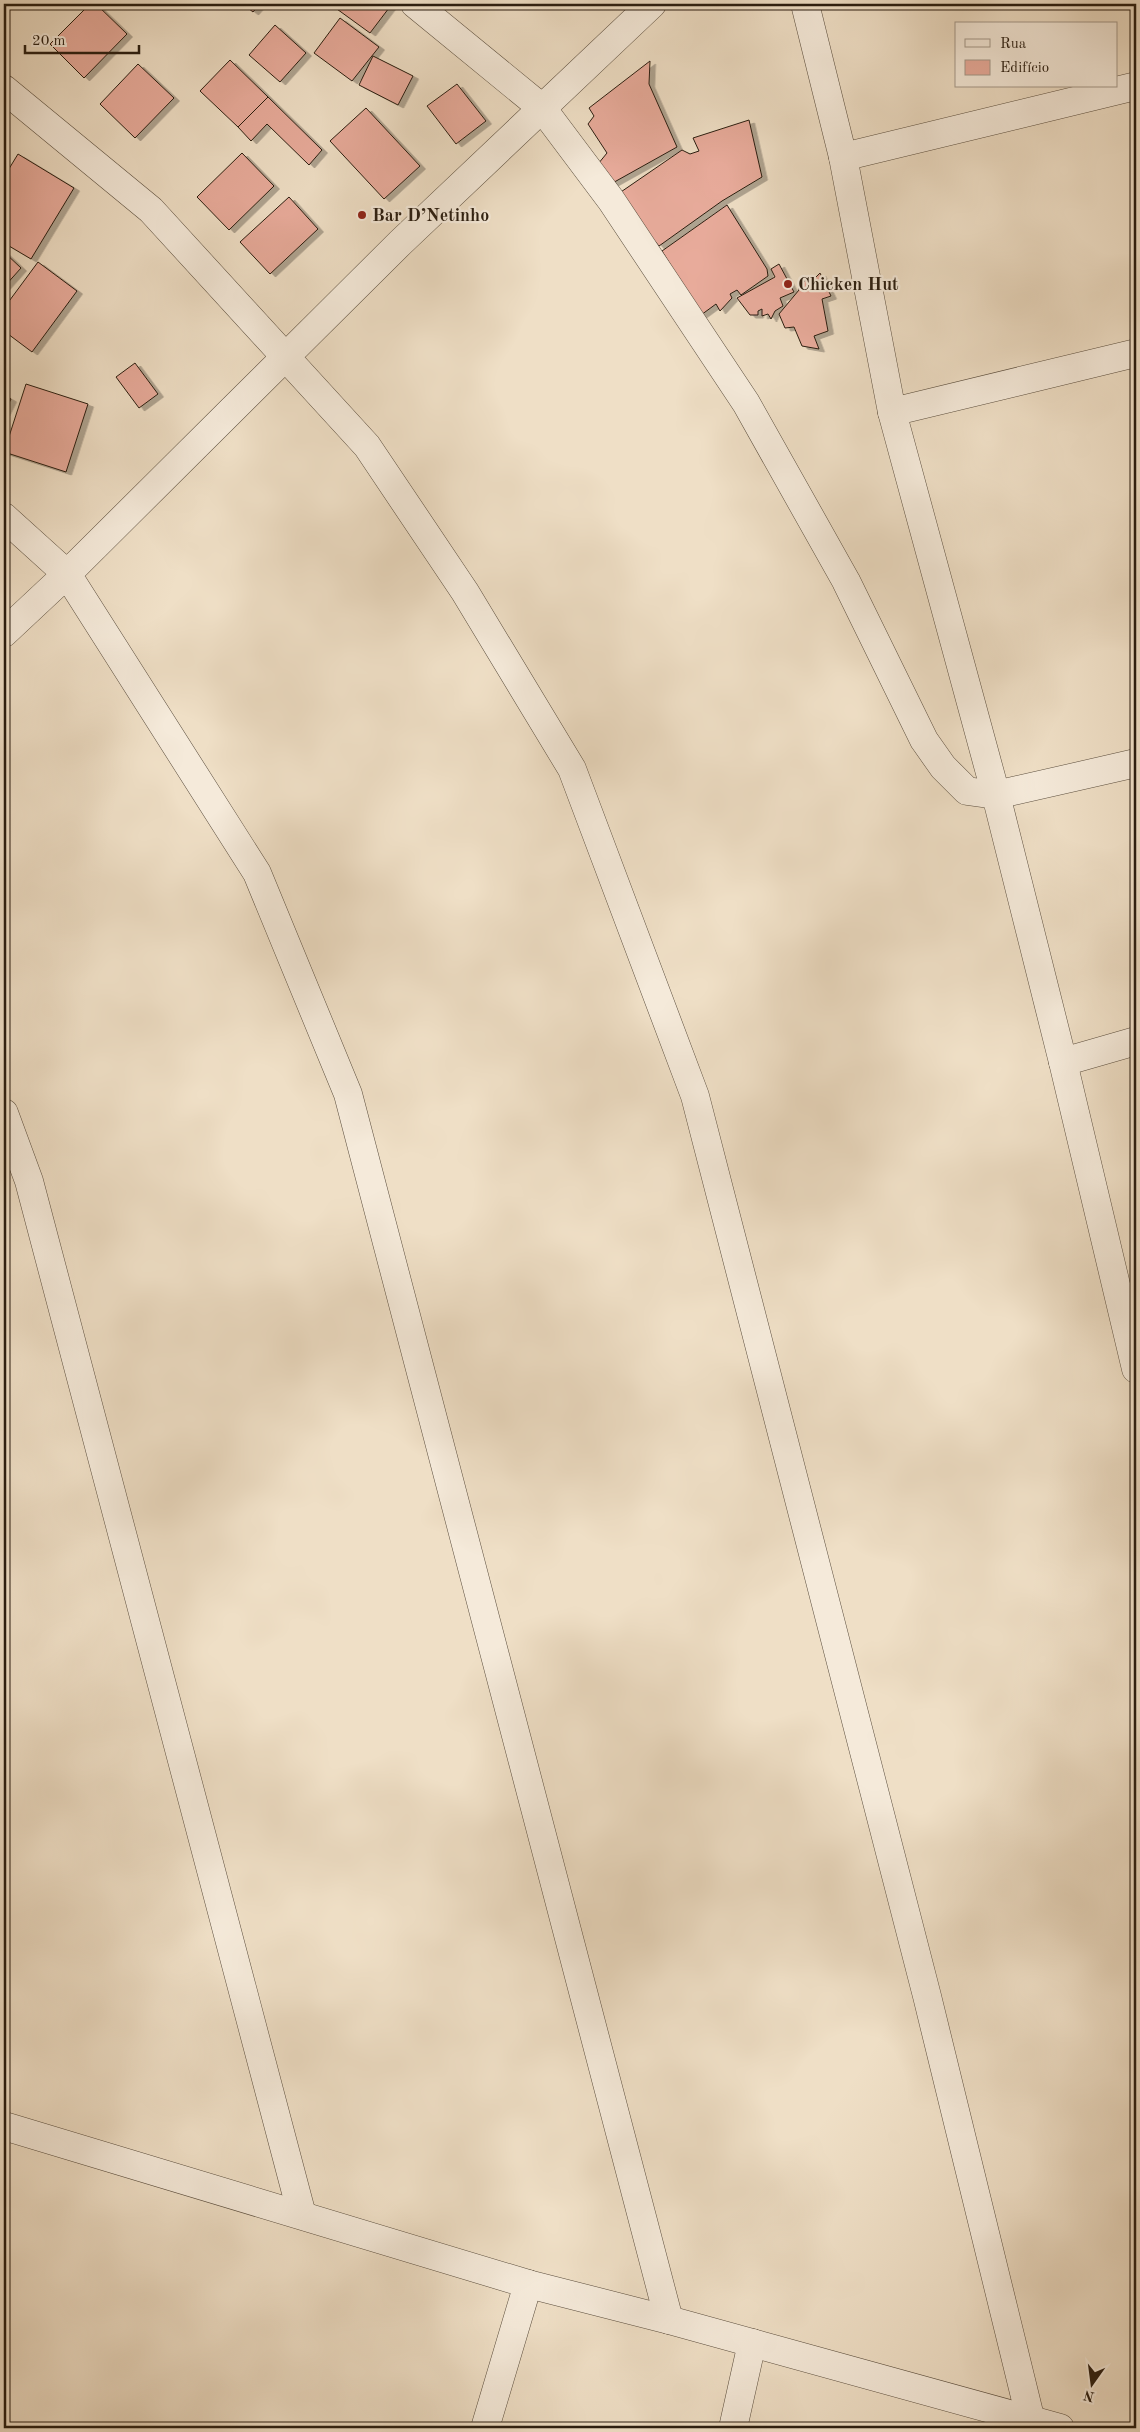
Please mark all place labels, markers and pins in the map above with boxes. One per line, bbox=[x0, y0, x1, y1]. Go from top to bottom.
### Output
place label: Bar D’Netinho bbox=[372, 207, 489, 225]
marker: Bar D’Netinho bbox=[356, 209, 368, 221]
place label: Chicken Hut bbox=[798, 276, 899, 294]
marker: Chicken Hut bbox=[782, 278, 794, 290]

